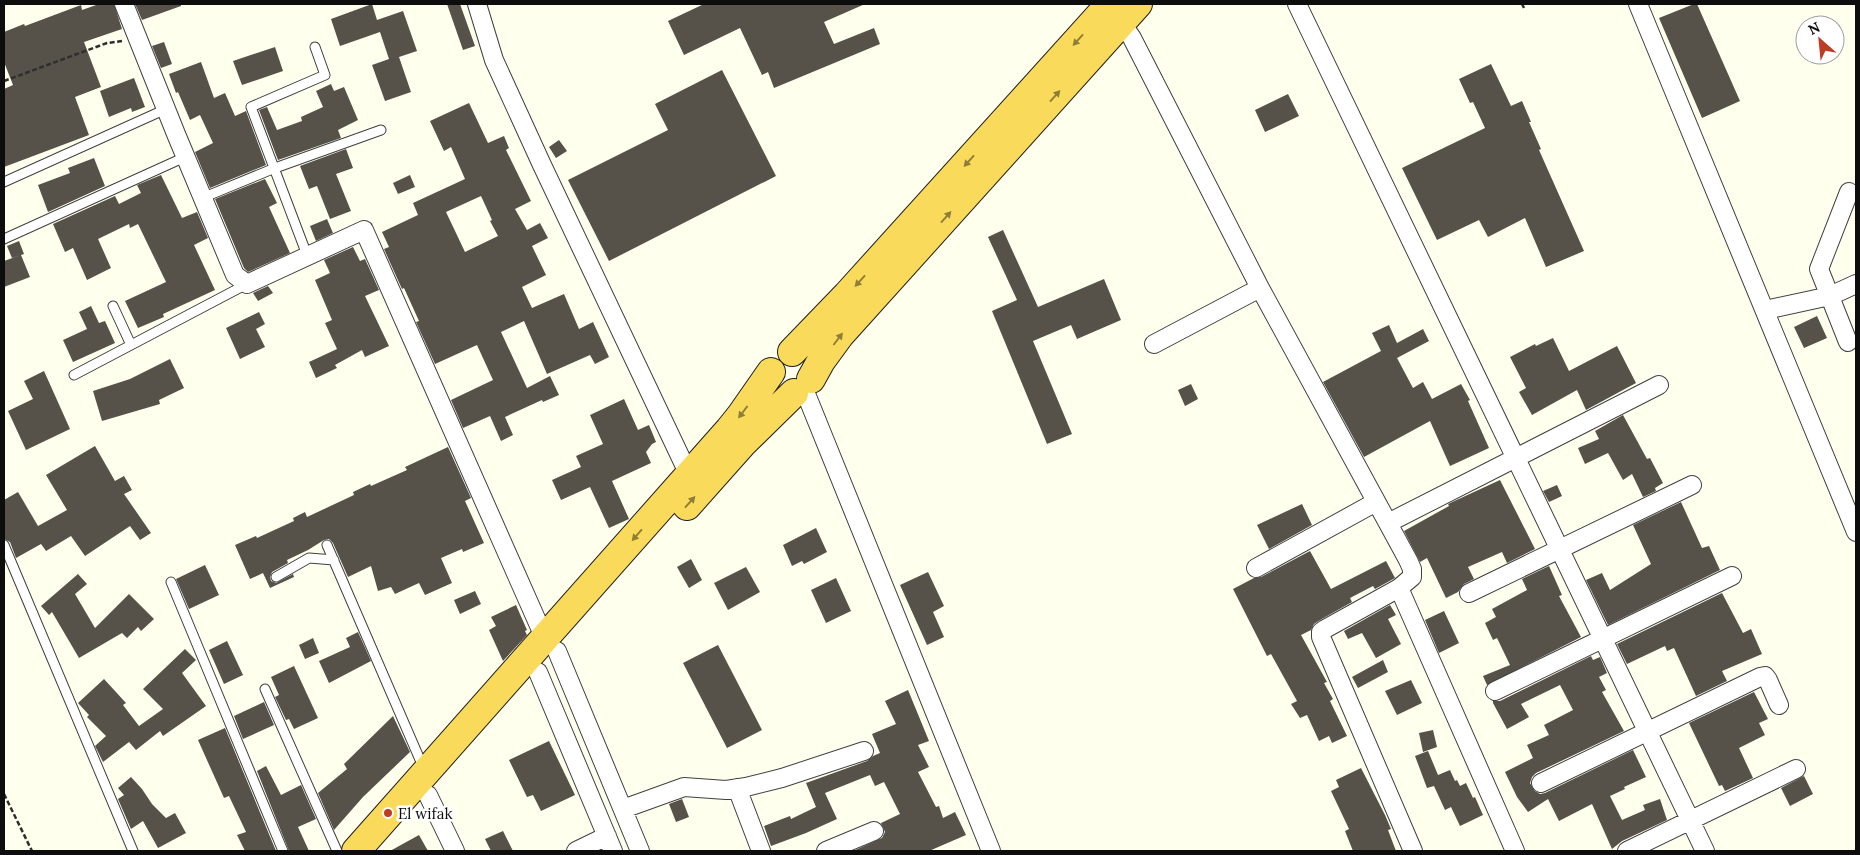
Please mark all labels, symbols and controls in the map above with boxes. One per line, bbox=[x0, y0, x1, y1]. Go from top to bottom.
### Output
north arrow bbox=[1795, 15, 1845, 65]
text: N bbox=[1805, 18, 1823, 39]
one-way arrow bbox=[1072, 33, 1083, 46]
one-way arrow bbox=[1049, 91, 1061, 103]
one-way arrow bbox=[963, 154, 975, 166]
one-way arrow bbox=[940, 212, 952, 224]
one-way arrow bbox=[854, 275, 866, 287]
one-way arrow bbox=[833, 332, 843, 346]
one-way arrow bbox=[738, 405, 748, 419]
one-way arrow bbox=[684, 497, 696, 509]
one-way arrow bbox=[631, 528, 642, 541]
place label: El wifak bbox=[398, 804, 452, 823]
marker: El wifak bbox=[382, 807, 394, 819]

